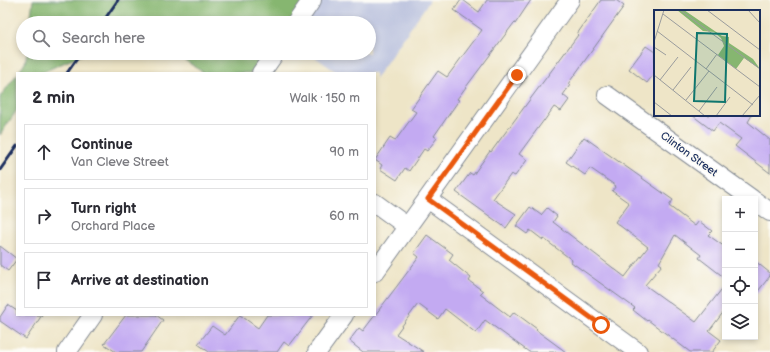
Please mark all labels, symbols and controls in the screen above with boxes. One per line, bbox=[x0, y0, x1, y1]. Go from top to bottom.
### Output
inset map bbox=[654, 10, 760, 116]
search box bbox=[16, 16, 376, 60]
icon: search bbox=[30, 27, 52, 49]
text: Search here bbox=[62, 29, 145, 48]
route end bbox=[508, 66, 526, 84]
text: 2 min bbox=[32, 88, 75, 108]
text: Walk · 150 m bbox=[289, 90, 360, 106]
street label: Clinton Street bbox=[658, 129, 721, 179]
text: Continue bbox=[71, 135, 133, 154]
icon: ahead bbox=[33, 141, 55, 163]
text: 90 m bbox=[330, 144, 359, 160]
text: Van Cleve Street bbox=[71, 154, 169, 170]
map controls bbox=[722, 196, 758, 340]
button: + bbox=[722, 196, 758, 232]
text: Turn right bbox=[71, 199, 136, 218]
icon: right bbox=[33, 205, 55, 227]
text: 60 m bbox=[329, 208, 359, 224]
text: Orchard Place bbox=[71, 218, 155, 234]
button: − bbox=[722, 232, 758, 268]
button: locate bbox=[722, 268, 758, 304]
icon: arrive bbox=[33, 269, 55, 291]
text: Arrive at destination bbox=[71, 271, 209, 290]
button: layers bbox=[722, 304, 758, 340]
route start bbox=[592, 316, 610, 334]

